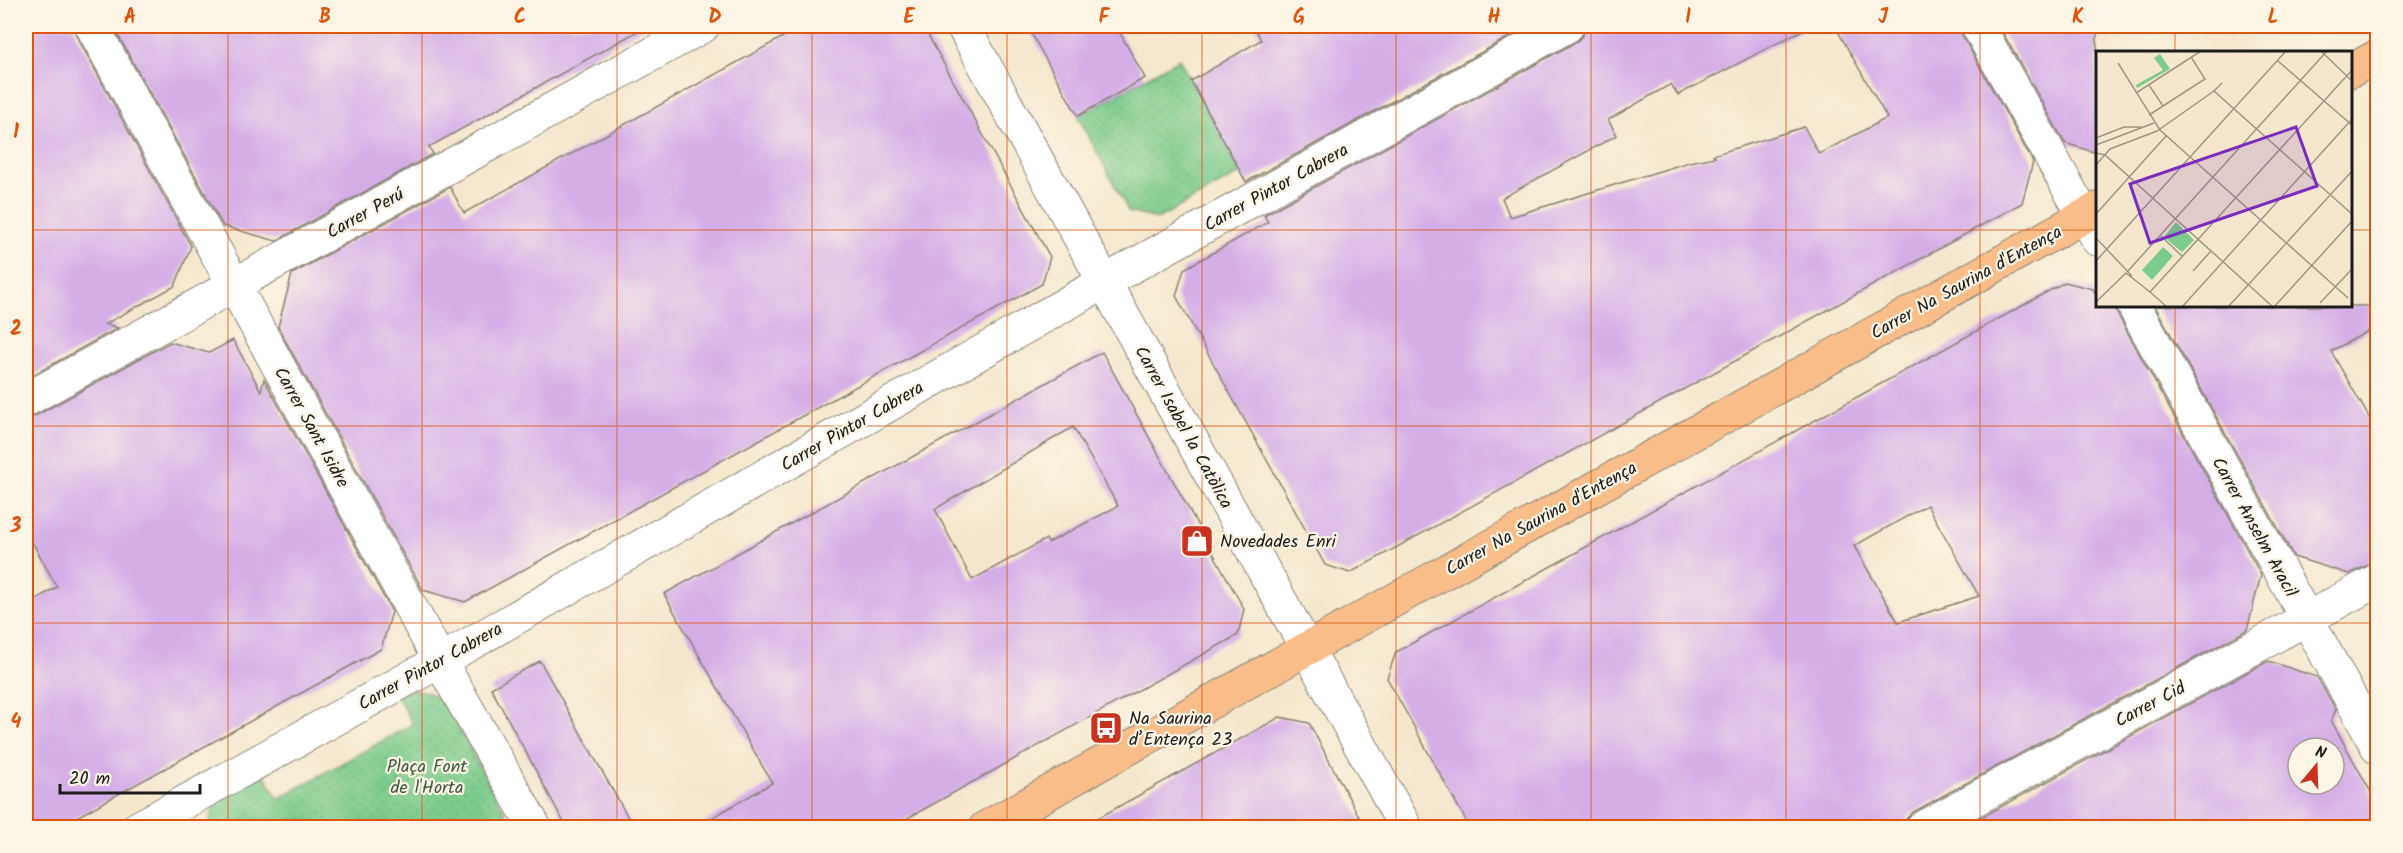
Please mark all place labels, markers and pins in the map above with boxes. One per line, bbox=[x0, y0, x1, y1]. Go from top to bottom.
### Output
shop icon: Novedades Enri bbox=[1179, 523, 1215, 559]
place label: Novedades Enri bbox=[1220, 528, 1337, 557]
place label: Na Saurina d’Entença 23 bbox=[1129, 705, 1232, 755]
bus stop icon: Na Saurina d’Entença 23 bbox=[1088, 710, 1124, 746]

